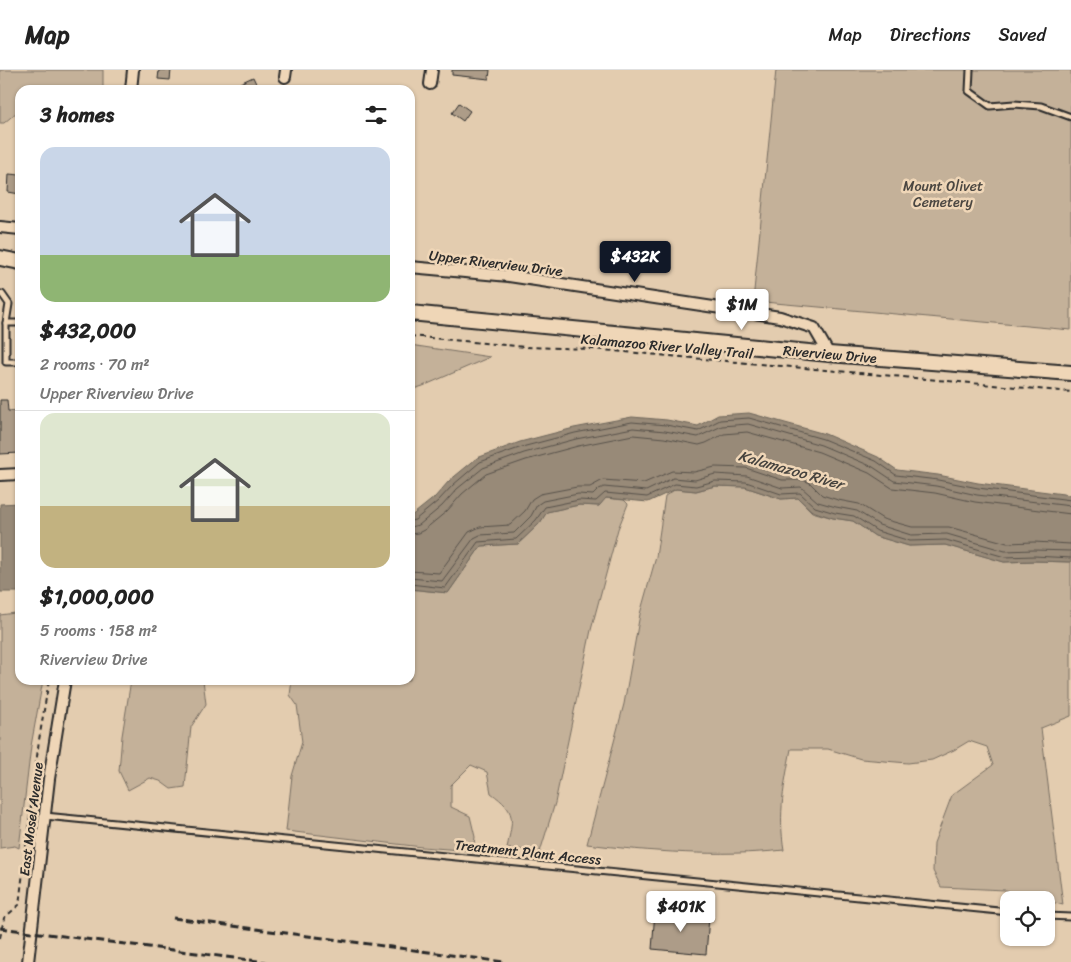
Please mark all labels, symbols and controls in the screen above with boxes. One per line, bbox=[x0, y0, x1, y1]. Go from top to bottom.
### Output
text: Map bbox=[25, 14, 69, 56]
text: Map bbox=[829, 19, 862, 51]
text: Directions bbox=[890, 19, 971, 51]
text: Saved bbox=[999, 19, 1046, 51]
text: 3 homes bbox=[40, 96, 114, 134]
icon: filters bbox=[362, 101, 390, 129]
park label: Mount Olivet Cemetery bbox=[903, 174, 983, 215]
icon: home bbox=[170, 180, 260, 270]
pin: $432K bbox=[600, 240, 670, 283]
text: $432K bbox=[611, 242, 659, 271]
street label: Upper Riverview Drive bbox=[428, 243, 564, 284]
pin: $1M bbox=[718, 288, 766, 331]
text: $1M bbox=[727, 290, 757, 319]
text: $432,000 bbox=[40, 312, 136, 350]
street label: Kalamazoo River Valley Trail bbox=[580, 327, 755, 367]
street label: Riverview Drive bbox=[782, 338, 878, 371]
text: 2 rooms · 70 m² bbox=[40, 350, 150, 379]
text: Upper Riverview Drive bbox=[40, 379, 194, 408]
water label: Kalamazoo River bbox=[736, 443, 849, 498]
icon: home bbox=[170, 445, 260, 535]
text: $1,000,000 bbox=[40, 578, 154, 616]
text: 5 rooms · 158 m² bbox=[40, 616, 157, 645]
text: Riverview Drive bbox=[40, 645, 147, 674]
street label: East Mosel Avenue bbox=[12, 761, 51, 877]
street label: Treatment Plant Access bbox=[454, 832, 602, 873]
pin: $401K bbox=[646, 890, 716, 933]
map controls bbox=[1000, 891, 1055, 946]
button: locate bbox=[1000, 891, 1055, 946]
text: $401K bbox=[657, 892, 705, 921]

